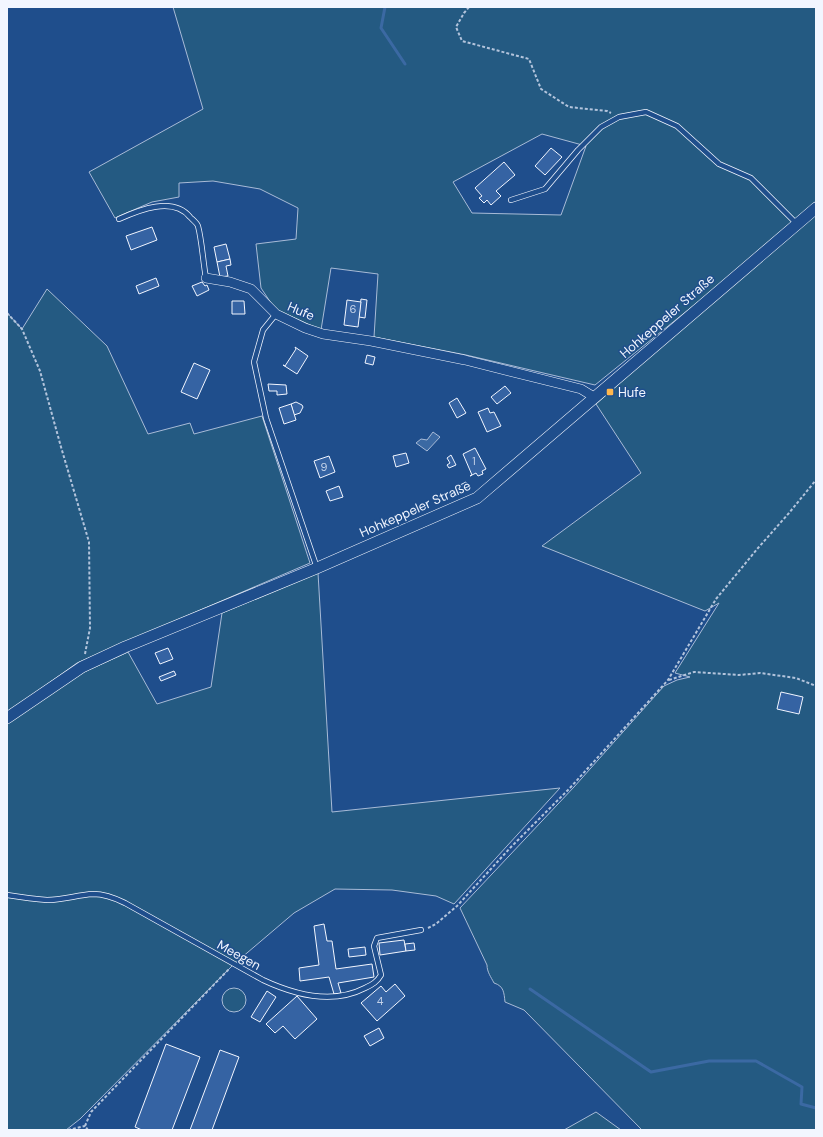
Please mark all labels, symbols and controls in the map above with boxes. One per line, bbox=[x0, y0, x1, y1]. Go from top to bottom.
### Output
street label: Hohkeppeler Straße bbox=[616, 270, 718, 362]
street label: Hufe bbox=[285, 298, 317, 324]
house number: 6 bbox=[350, 302, 357, 316]
place label: Hufe bbox=[618, 384, 646, 401]
marker: Hufe bbox=[605, 387, 615, 397]
house number: 1 bbox=[472, 454, 476, 468]
house number: 9 bbox=[321, 460, 328, 474]
street label: Hohkeppeler Straße bbox=[357, 477, 473, 541]
street label: Meegen bbox=[214, 936, 264, 974]
house number: 4 bbox=[377, 994, 384, 1008]

